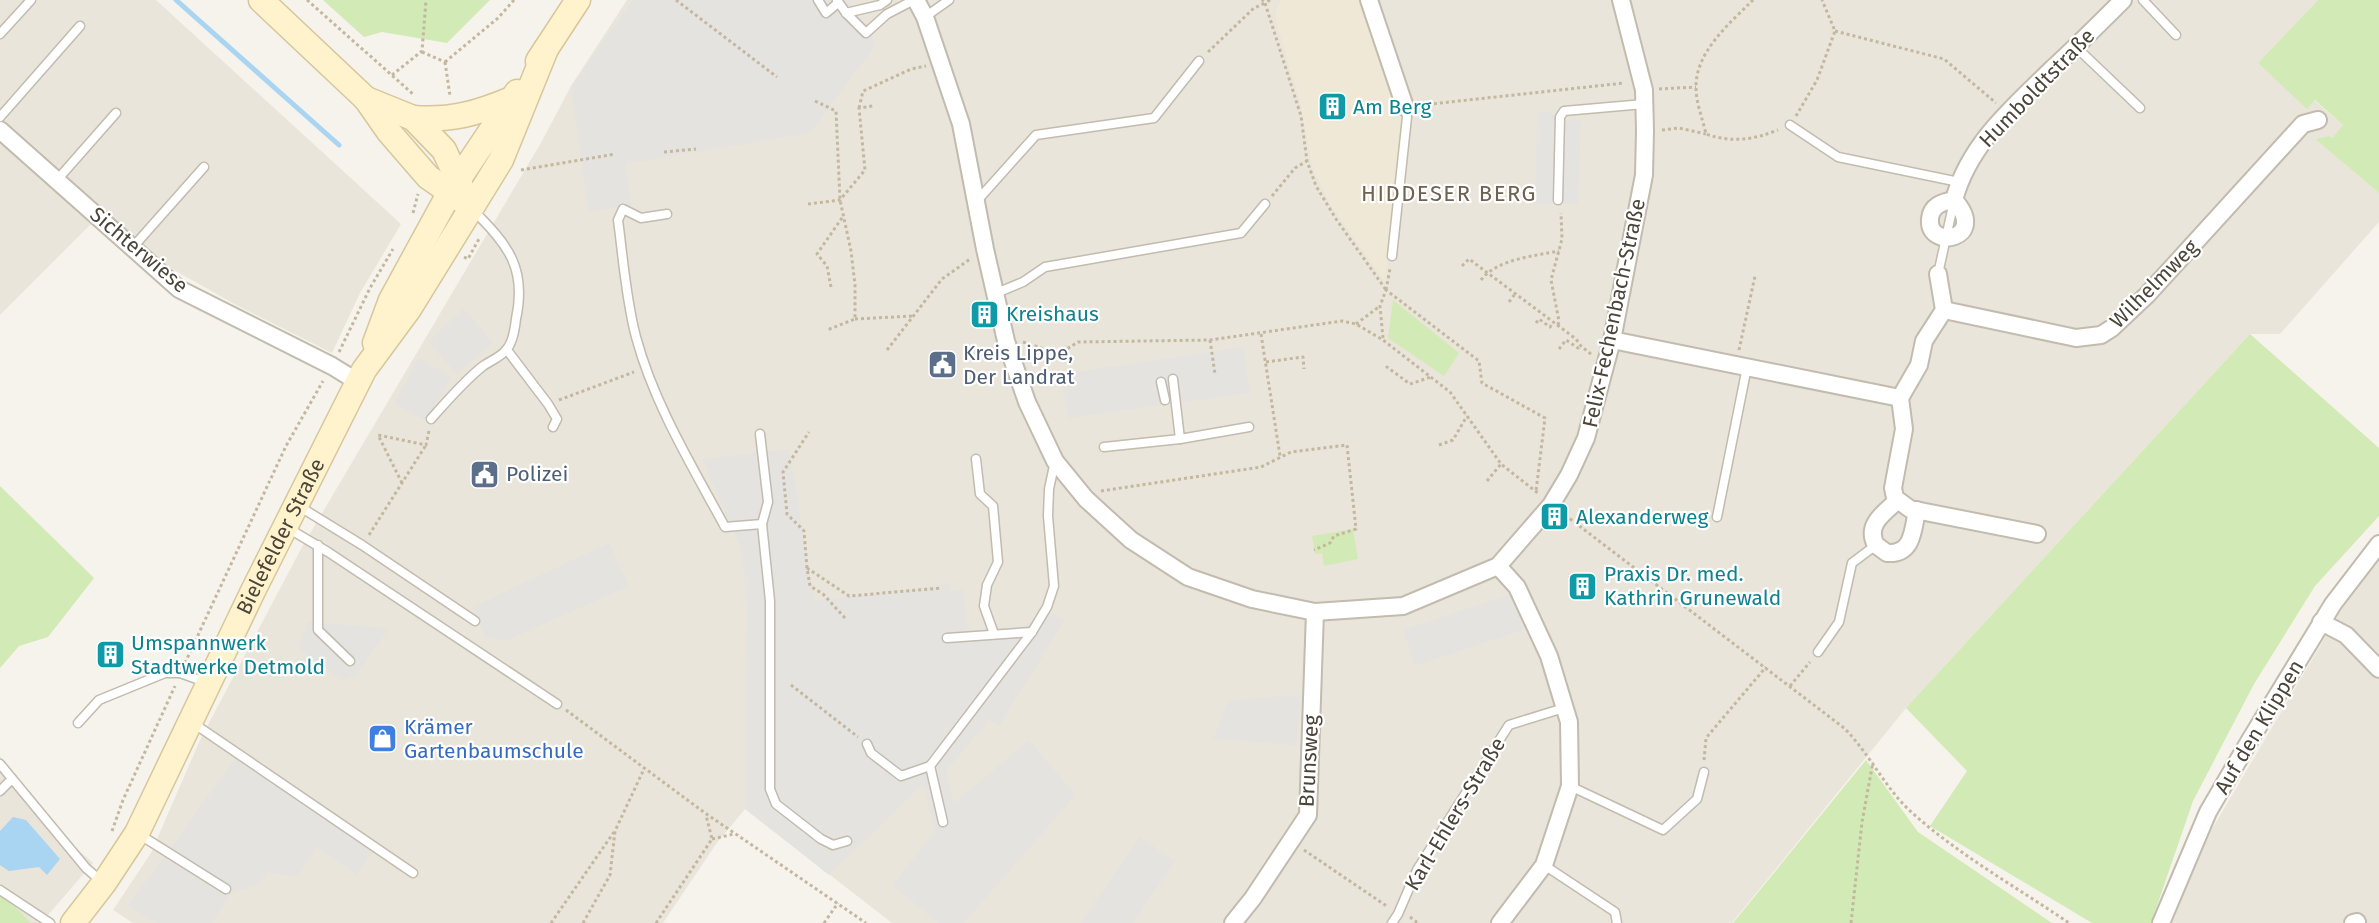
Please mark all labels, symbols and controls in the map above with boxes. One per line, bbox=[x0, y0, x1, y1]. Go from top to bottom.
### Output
street label: Humboldtstraße bbox=[1974, 23, 2100, 153]
building icon: Am Berg bbox=[1316, 91, 1348, 123]
place label: Am Berg bbox=[1353, 94, 1432, 120]
district label: HIDDESER BERG bbox=[1361, 180, 1537, 207]
street label: Felix-Fechenbach-Straße bbox=[1577, 196, 1651, 430]
street label: Sichterwiese bbox=[85, 201, 193, 299]
street label: Wilhelmweg bbox=[2104, 234, 2204, 334]
building icon: Kreishaus bbox=[969, 298, 1001, 330]
place label: Kreishaus bbox=[1006, 301, 1099, 327]
place label: Kreis Lippe, Der Landrat bbox=[963, 340, 1075, 390]
public building icon: Kreis Lippe, Der Landrat bbox=[926, 349, 958, 381]
street label: Bielefelder Straße bbox=[231, 454, 331, 619]
public building icon: Polizei bbox=[469, 458, 501, 490]
place label: Polizei bbox=[506, 461, 568, 487]
building icon: Alexanderweg bbox=[1539, 501, 1571, 533]
place label: Alexanderweg bbox=[1576, 504, 1709, 530]
place label: Praxis Dr. med. Kathrin Grunewald bbox=[1604, 561, 1781, 611]
building icon: Praxis Dr. med. Kathrin Grunewald bbox=[1567, 570, 1599, 602]
place label: Umspannwerk Stadtwerke Detmold bbox=[131, 630, 325, 680]
building icon: Umspannwerk Stadtwerke Detmold bbox=[94, 639, 126, 671]
street label: Auf den Klippen bbox=[2209, 655, 2309, 799]
place label: Krämer Gartenbaumschule bbox=[404, 714, 584, 764]
street label: Brunsweg bbox=[1294, 714, 1324, 808]
shop icon: Krämer Gartenbaumschule bbox=[367, 723, 399, 755]
street label: Karl-Ehlers-Straße bbox=[1399, 733, 1511, 895]

